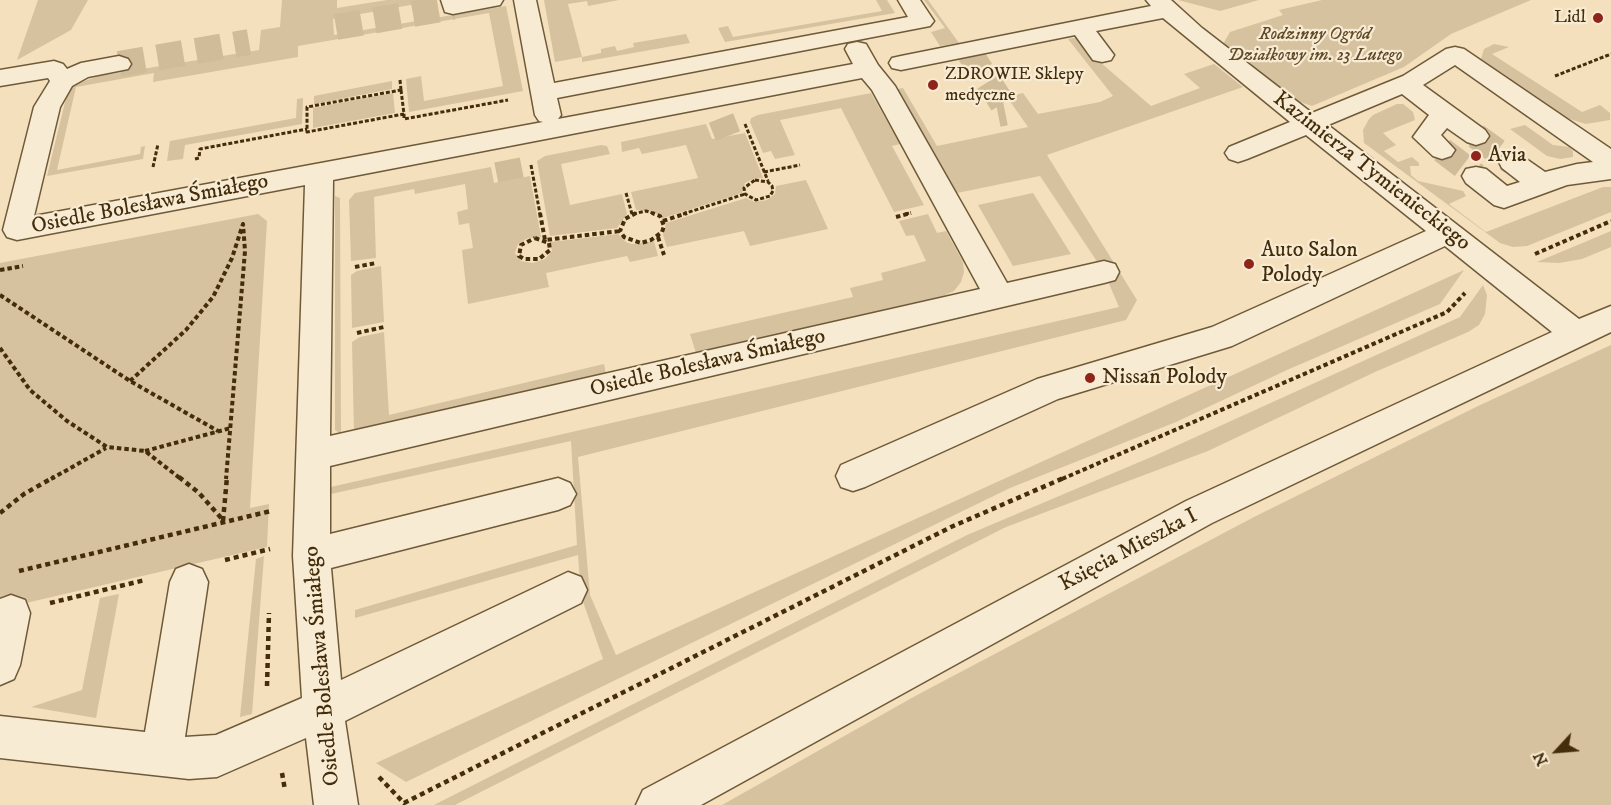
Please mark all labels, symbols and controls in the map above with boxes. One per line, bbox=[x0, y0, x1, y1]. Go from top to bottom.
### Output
place label: Lidl bbox=[1554, 7, 1586, 29]
marker: Lidl bbox=[1591, 11, 1605, 25]
park label: Rodzinny Ogród Działkowy im. 23 Lutego bbox=[1228, 24, 1402, 66]
place label: ZDROWIE Sklepy medyczne bbox=[945, 64, 1083, 106]
marker: ZDROWIE Sklepy medyczne bbox=[926, 78, 940, 92]
street label: Kazimierza Tymienieckiego bbox=[1267, 87, 1475, 257]
place label: Avia bbox=[1488, 143, 1526, 169]
marker: Avia bbox=[1469, 149, 1483, 163]
street label: Osiedle Bolesława Śmiałego bbox=[29, 169, 271, 241]
place label: Auto Salon Polody bbox=[1261, 238, 1358, 290]
marker: Auto Salon Polody bbox=[1242, 257, 1256, 271]
street label: Osiedle Bolesława Śmiałego bbox=[588, 324, 828, 404]
place label: Nissan Polody bbox=[1102, 365, 1227, 391]
marker: Nissan Polody bbox=[1083, 371, 1097, 385]
street label: Księcia Mieszka I bbox=[1055, 504, 1203, 598]
street label: Osiedle Bolesława Śmiałego bbox=[299, 545, 347, 787]
north arrow bbox=[1527, 721, 1587, 781]
text: N bbox=[1529, 749, 1553, 769]

